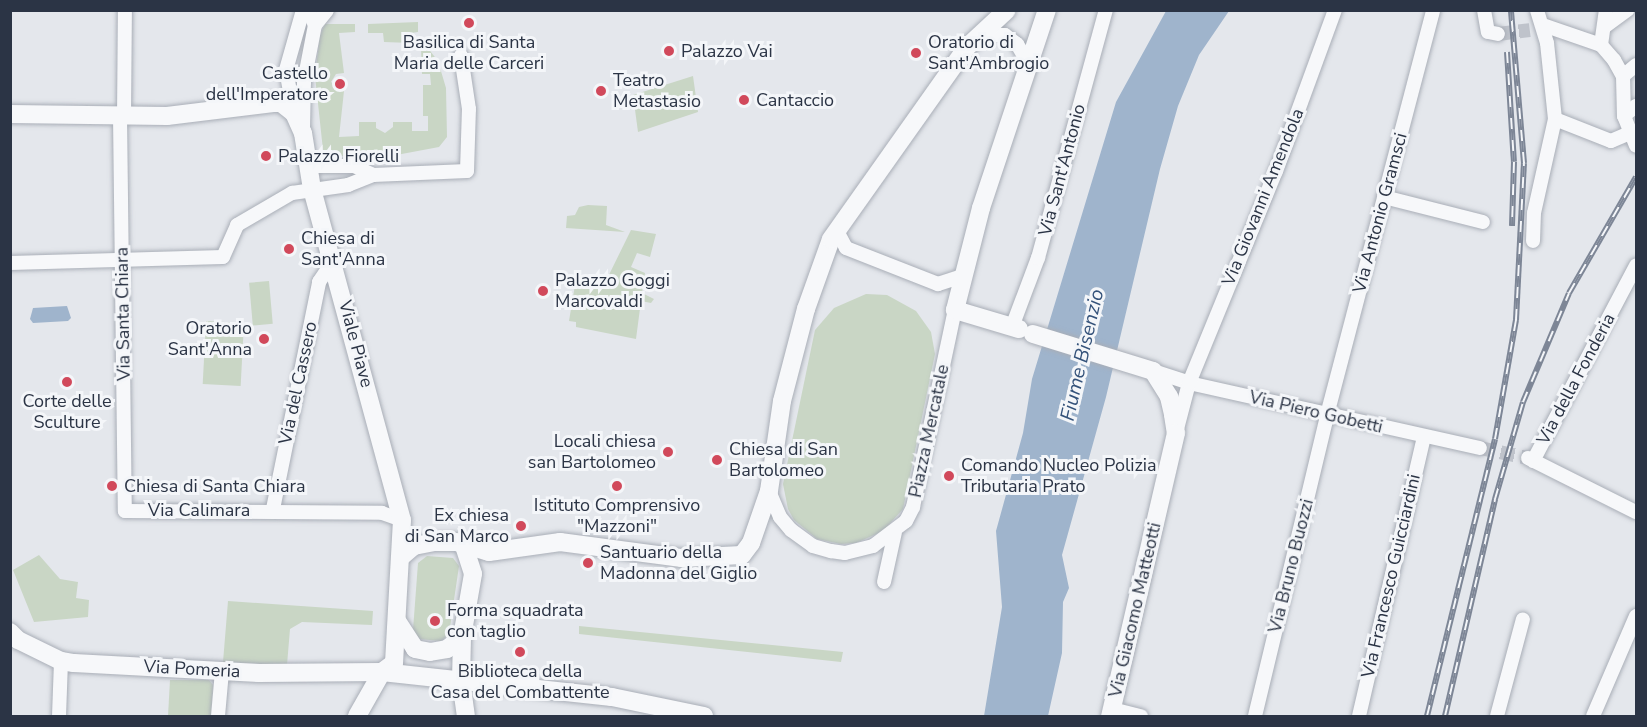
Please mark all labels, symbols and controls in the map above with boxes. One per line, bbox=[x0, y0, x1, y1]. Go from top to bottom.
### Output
marker: Basilica di Santa Maria delle Carceri bbox=[462, 16, 476, 30]
place label: Basilica di Santa Maria delle Carceri bbox=[394, 32, 544, 74]
place label: Oratorio di Sant'Ambrogio bbox=[928, 32, 1049, 74]
place label: Palazzo Vai bbox=[681, 40, 773, 62]
marker: Palazzo Vai bbox=[662, 44, 676, 58]
marker: Oratorio di Sant'Ambrogio bbox=[909, 46, 923, 60]
place label: Castello dell'Imperatore bbox=[206, 63, 328, 106]
place label: Teatro Metastasio bbox=[613, 70, 701, 112]
marker: Castello dell'Imperatore bbox=[333, 77, 347, 91]
marker: Teatro Metastasio bbox=[594, 84, 608, 98]
place label: Cantaccio bbox=[756, 89, 834, 111]
marker: Cantaccio bbox=[737, 93, 751, 107]
street label: Via Sant'Antonio bbox=[1034, 102, 1090, 238]
street label: Via Giovanni Amendola bbox=[1218, 105, 1308, 289]
street label: Via Antonio Gramsci bbox=[1348, 131, 1412, 295]
place label: Palazzo Fiorelli bbox=[278, 145, 399, 167]
marker: Palazzo Fiorelli bbox=[259, 149, 273, 163]
place label: Chiesa di Sant'Anna bbox=[301, 228, 385, 270]
marker: Chiesa di Sant'Anna bbox=[282, 242, 296, 256]
street label: Via Santa Chiara bbox=[111, 247, 135, 381]
place label: Palazzo Goggi Marcovaldi bbox=[555, 270, 670, 312]
marker: Palazzo Goggi Marcovaldi bbox=[536, 284, 550, 298]
water label: Fiume Bisenzio bbox=[1055, 287, 1109, 423]
street label: Viale Piave bbox=[334, 298, 378, 390]
street label: Via della Fonderia bbox=[1532, 310, 1620, 448]
place label: Oratorio Sant'Anna bbox=[168, 318, 252, 360]
street label: Via del Cassero bbox=[274, 319, 322, 447]
marker: Oratorio Sant'Anna bbox=[257, 332, 271, 346]
street label: Piazza Mercatale bbox=[904, 362, 954, 500]
marker: Corte delle Sculture bbox=[60, 375, 74, 389]
street label: Via Piero Gobetti bbox=[1247, 386, 1385, 438]
place label: Corte delle Sculture bbox=[22, 391, 112, 434]
place label: Locali chiesa san Bartolomeo bbox=[528, 431, 656, 474]
place label: Chiesa di San Bartolomeo bbox=[729, 439, 838, 482]
marker: Locali chiesa san Bartolomeo bbox=[661, 445, 675, 459]
marker: Chiesa di San Bartolomeo bbox=[710, 453, 724, 467]
place label: Comando Nucleo Polizia Tributaria Prato bbox=[961, 455, 1157, 498]
marker: Comando Nucleo Polizia Tributaria Prato bbox=[942, 469, 956, 483]
street label: Via Francesco Guicciardini bbox=[1357, 472, 1425, 680]
place label: Chiesa di Santa Chiara bbox=[124, 475, 305, 497]
marker: Chiesa di Santa Chiara bbox=[105, 479, 119, 493]
marker: Istituto Comprensivo "Mazzoni" bbox=[610, 479, 624, 493]
place label: Istituto Comprensivo "Mazzoni" bbox=[534, 495, 700, 538]
street label: Via Bruno Buozzi bbox=[1264, 497, 1318, 635]
street label: Via Calimara bbox=[148, 499, 250, 521]
place label: Ex chiesa di San Marco bbox=[405, 505, 509, 548]
marker: Ex chiesa di San Marco bbox=[514, 519, 528, 533]
street label: Via Giacomo Matteotti bbox=[1104, 520, 1166, 700]
place label: Santuario della Madonna del Giglio bbox=[600, 542, 757, 584]
marker: Santuario della Madonna del Giglio bbox=[581, 556, 595, 570]
place label: Forma squadrata con taglio bbox=[447, 600, 584, 642]
marker: Forma squadrata con taglio bbox=[428, 614, 442, 628]
marker: Biblioteca della Casa del Combattente bbox=[513, 645, 527, 659]
street label: Via Pomeria bbox=[143, 656, 241, 682]
place label: Biblioteca della Casa del Combattente bbox=[431, 661, 609, 704]

